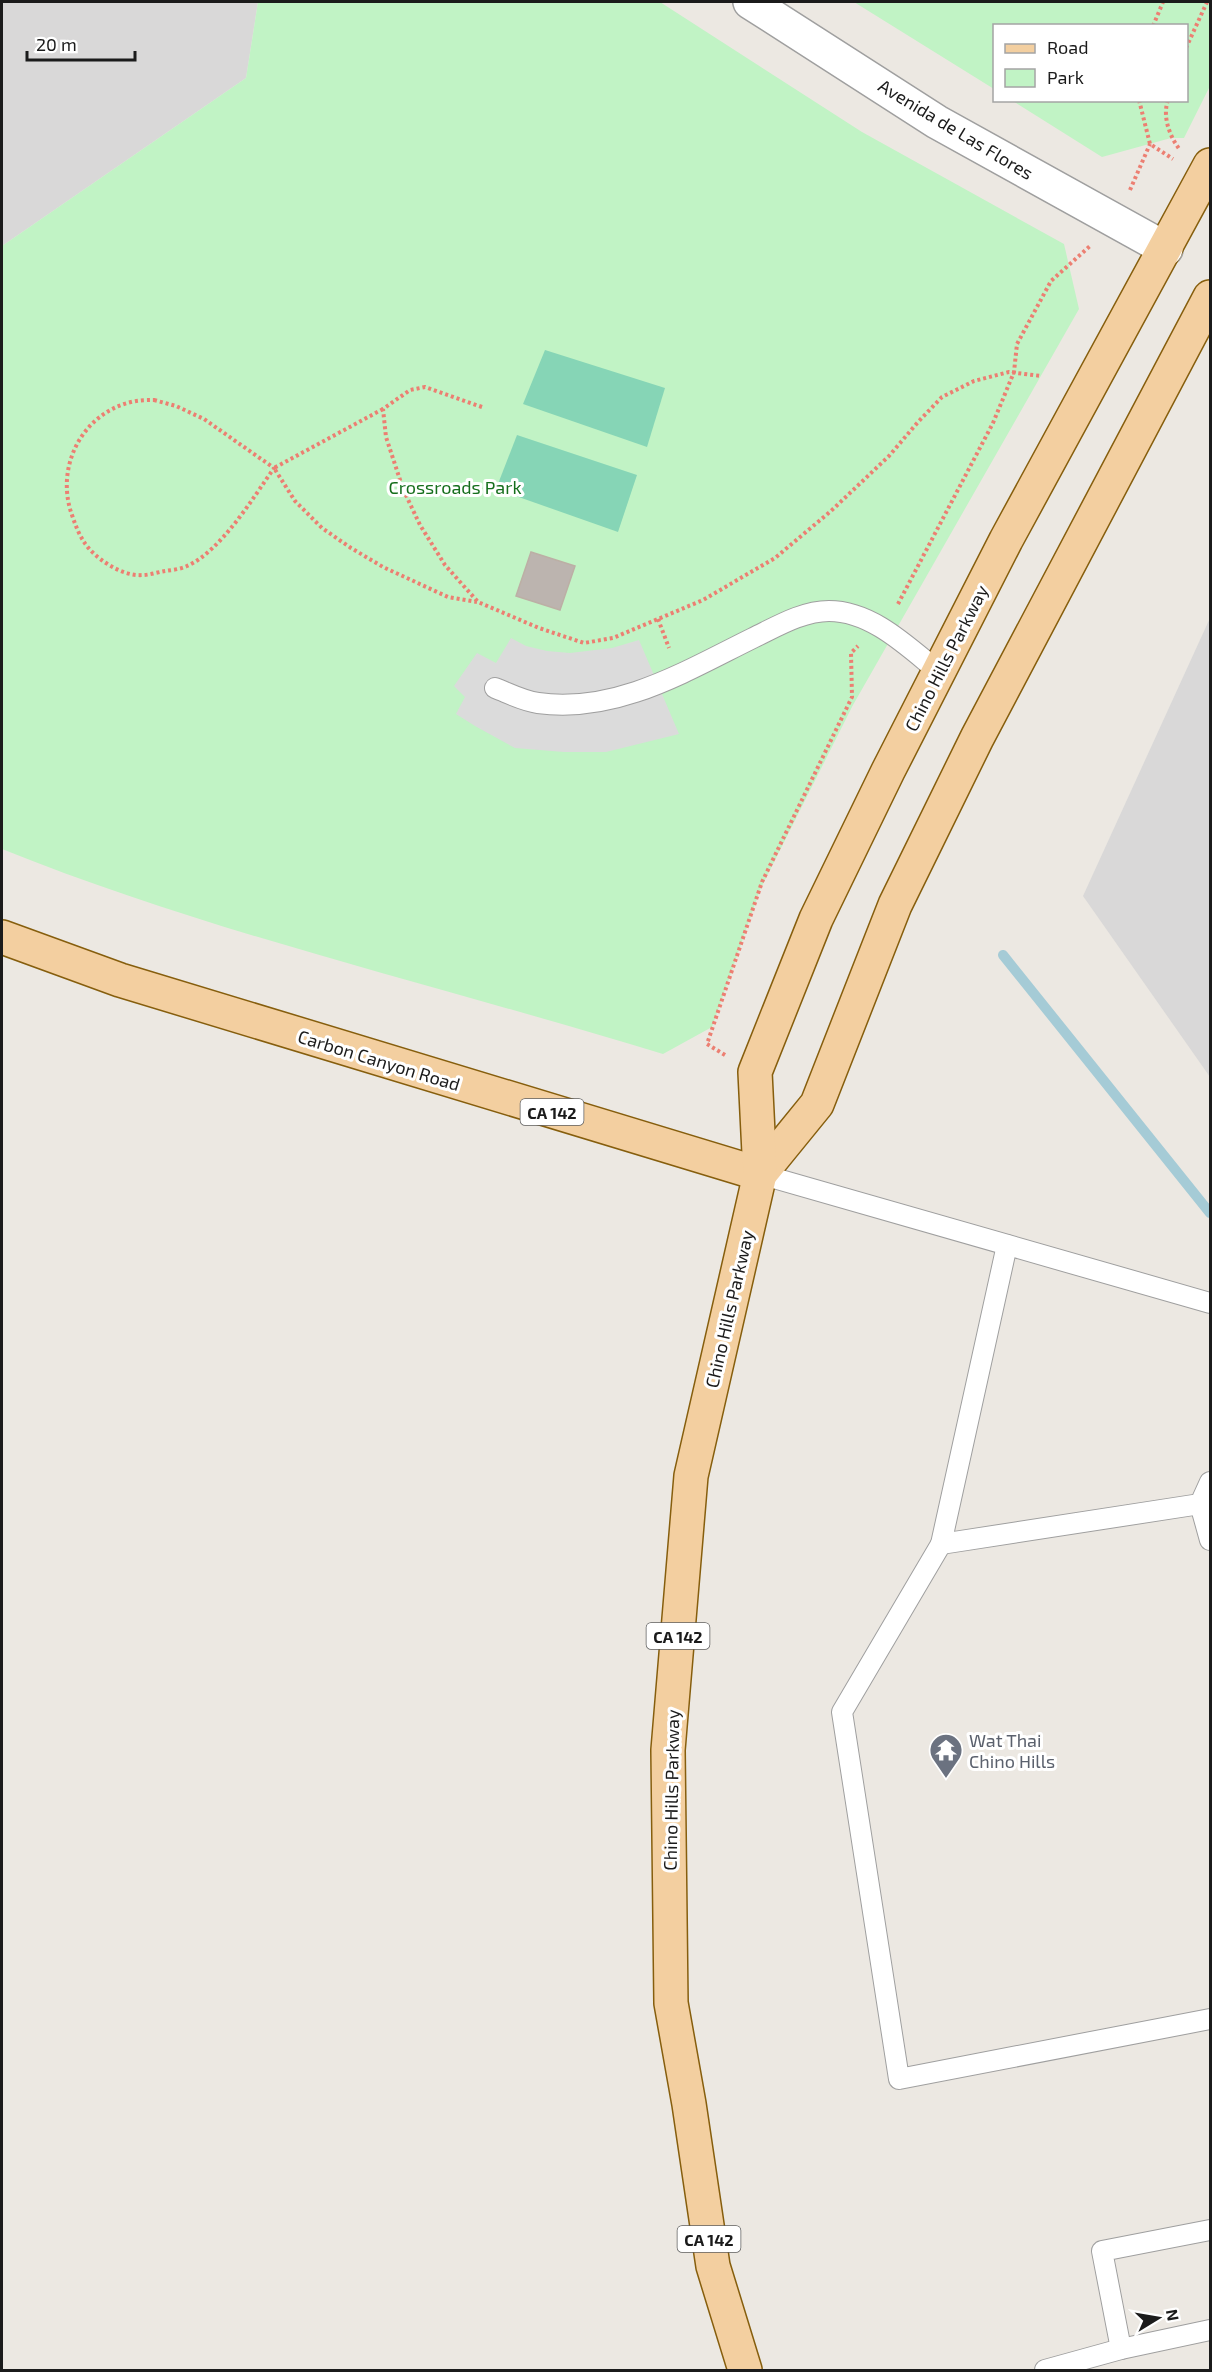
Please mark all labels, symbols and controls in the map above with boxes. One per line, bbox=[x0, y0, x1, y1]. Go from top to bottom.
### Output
scale bar bbox=[27, 24, 135, 62]
legend bbox=[993, 24, 1188, 102]
text: 20 m bbox=[36, 33, 77, 55]
text: Road bbox=[1047, 36, 1088, 58]
text: Park bbox=[1047, 66, 1084, 88]
street label: Avenida de Las Flores bbox=[875, 74, 1037, 184]
park label: Crossroads Park bbox=[388, 476, 522, 498]
street label: Chino Hills Parkway bbox=[900, 581, 993, 735]
street label: Carbon Canyon Road bbox=[295, 1025, 463, 1095]
road number: CA 142 bbox=[520, 1099, 584, 1125]
street label: Chino Hills Parkway bbox=[700, 1228, 758, 1390]
road number: CA 142 bbox=[646, 1623, 710, 1649]
street label: Chino Hills Parkway bbox=[659, 1709, 683, 1871]
place label: Wat Thai Chino Hills bbox=[969, 1729, 1055, 1772]
temple icon: Wat Thai Chino Hills bbox=[928, 1732, 964, 1779]
road number: CA 142 bbox=[678, 2226, 740, 2252]
north arrow bbox=[1128, 2288, 1188, 2348]
text: N bbox=[1163, 2308, 1184, 2323]

